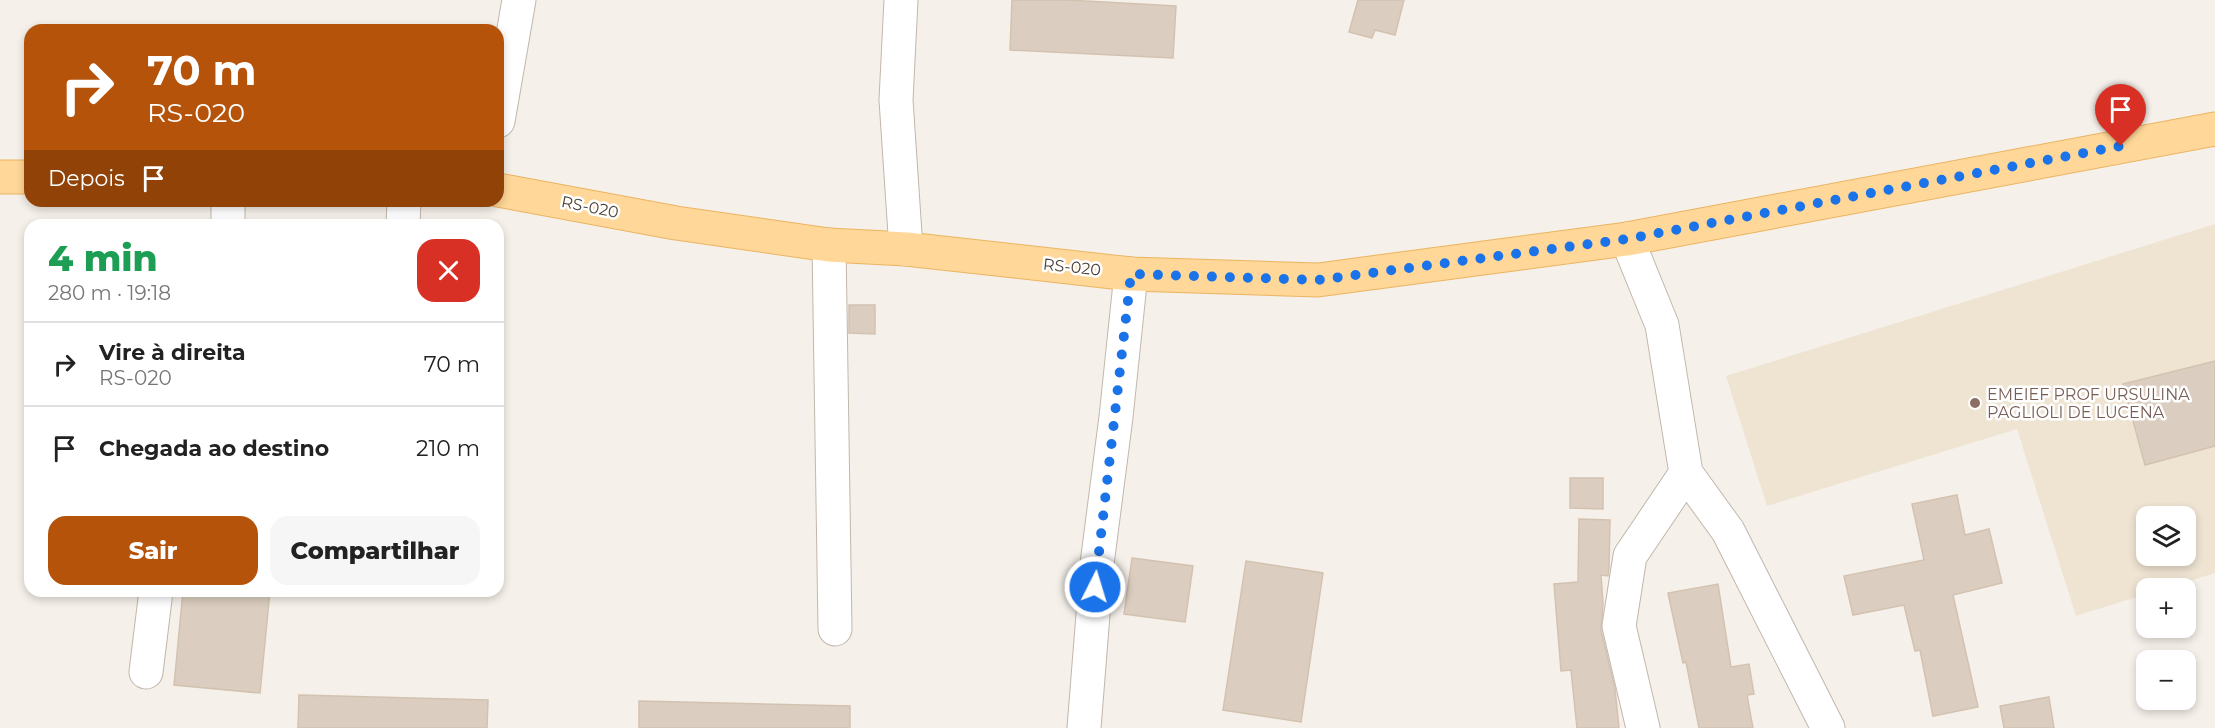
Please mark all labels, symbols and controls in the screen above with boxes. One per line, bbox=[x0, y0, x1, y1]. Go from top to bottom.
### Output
text: 70 m bbox=[147, 44, 257, 96]
icon: right bbox=[48, 48, 126, 126]
pin bbox=[2095, 84, 2146, 146]
icon: arrive bbox=[2104, 93, 2137, 126]
text: RS-020 bbox=[147, 96, 245, 129]
icon: arrive bbox=[137, 162, 170, 195]
text: Depois bbox=[48, 165, 125, 192]
street label: RS-020 bbox=[560, 192, 620, 222]
text: 4 min bbox=[48, 236, 158, 280]
button: close bbox=[417, 239, 480, 302]
street label: RS-020 bbox=[1042, 255, 1102, 279]
text: 280 m · 19:18 bbox=[48, 281, 171, 305]
text: Vire à direita bbox=[99, 339, 246, 366]
icon: right bbox=[48, 348, 81, 381]
text: 70 m bbox=[424, 351, 480, 378]
text: RS-020 bbox=[99, 366, 172, 390]
place label: EMEIEF PROF URSULINA PAGLIOLI DE LUCENA bbox=[1987, 385, 2190, 422]
marker: EMEIEF PROF URSULINA PAGLIOLI DE LUCENA bbox=[1968, 396, 1982, 410]
icon: arrive bbox=[48, 432, 81, 465]
text: Chegada ao destino bbox=[99, 435, 329, 462]
text: 210 m bbox=[416, 435, 480, 462]
map controls bbox=[2136, 506, 2196, 710]
button: layers bbox=[2136, 506, 2196, 566]
button: Sair bbox=[48, 516, 258, 585]
button: Compartilhar bbox=[270, 516, 480, 585]
position arrow bbox=[1063, 555, 1127, 619]
button: + bbox=[2136, 578, 2196, 638]
button: − bbox=[2136, 650, 2196, 710]

